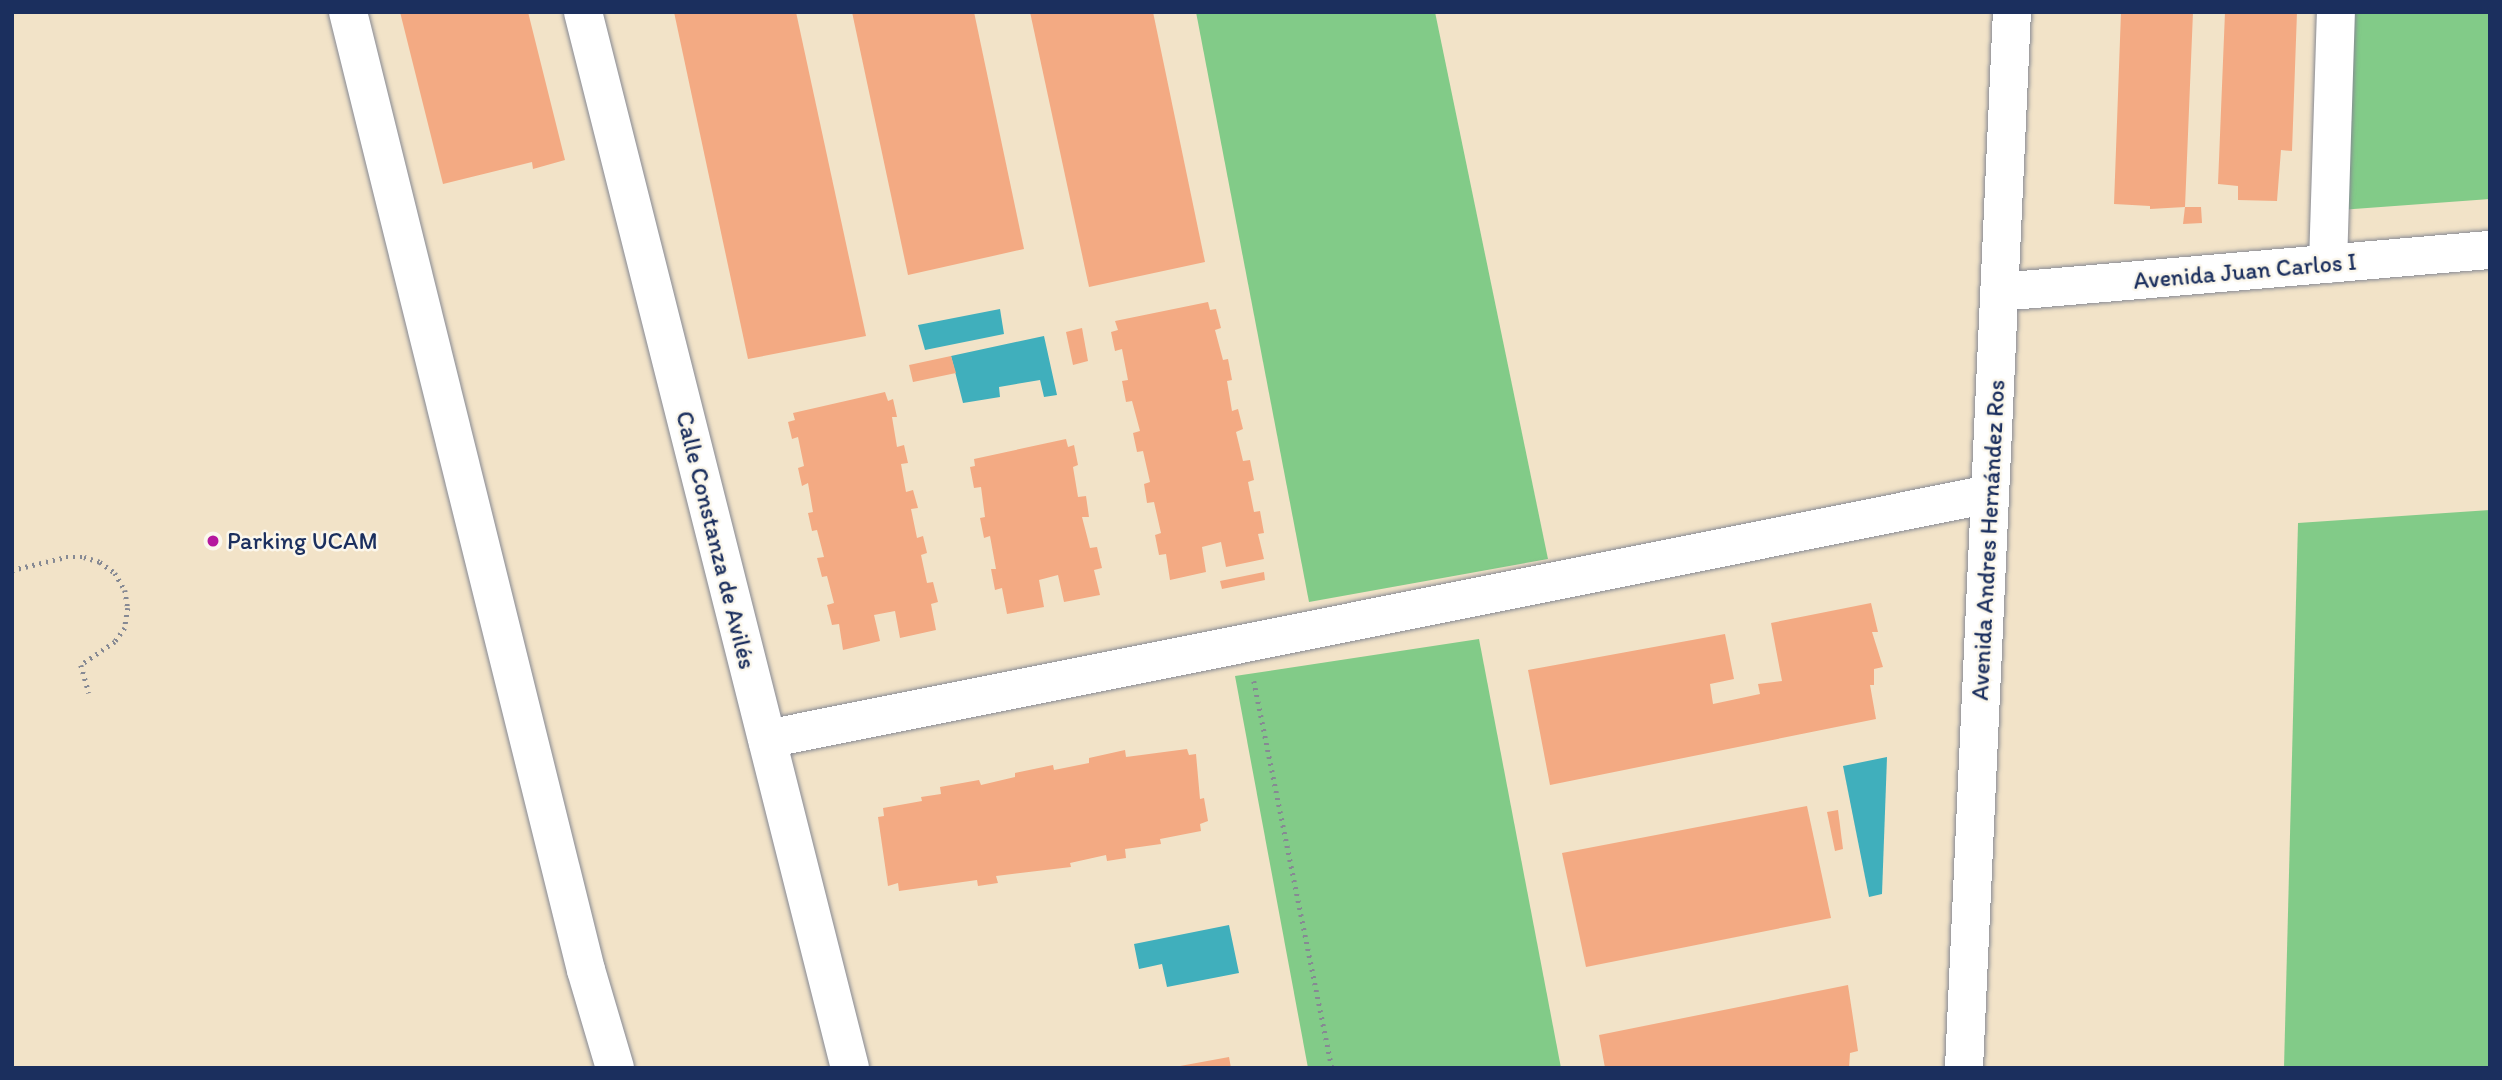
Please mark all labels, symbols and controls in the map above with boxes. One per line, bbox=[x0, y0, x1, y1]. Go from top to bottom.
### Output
street label: Avenida Juan Carlos I bbox=[2132, 247, 2358, 295]
street label: Avenida Andres Hernández Ros bbox=[1965, 379, 2011, 701]
street label: Calle Constanza de Avilés bbox=[670, 408, 762, 672]
place label: Parking UCAM bbox=[227, 527, 378, 555]
marker: Parking UCAM bbox=[205, 533, 221, 549]

